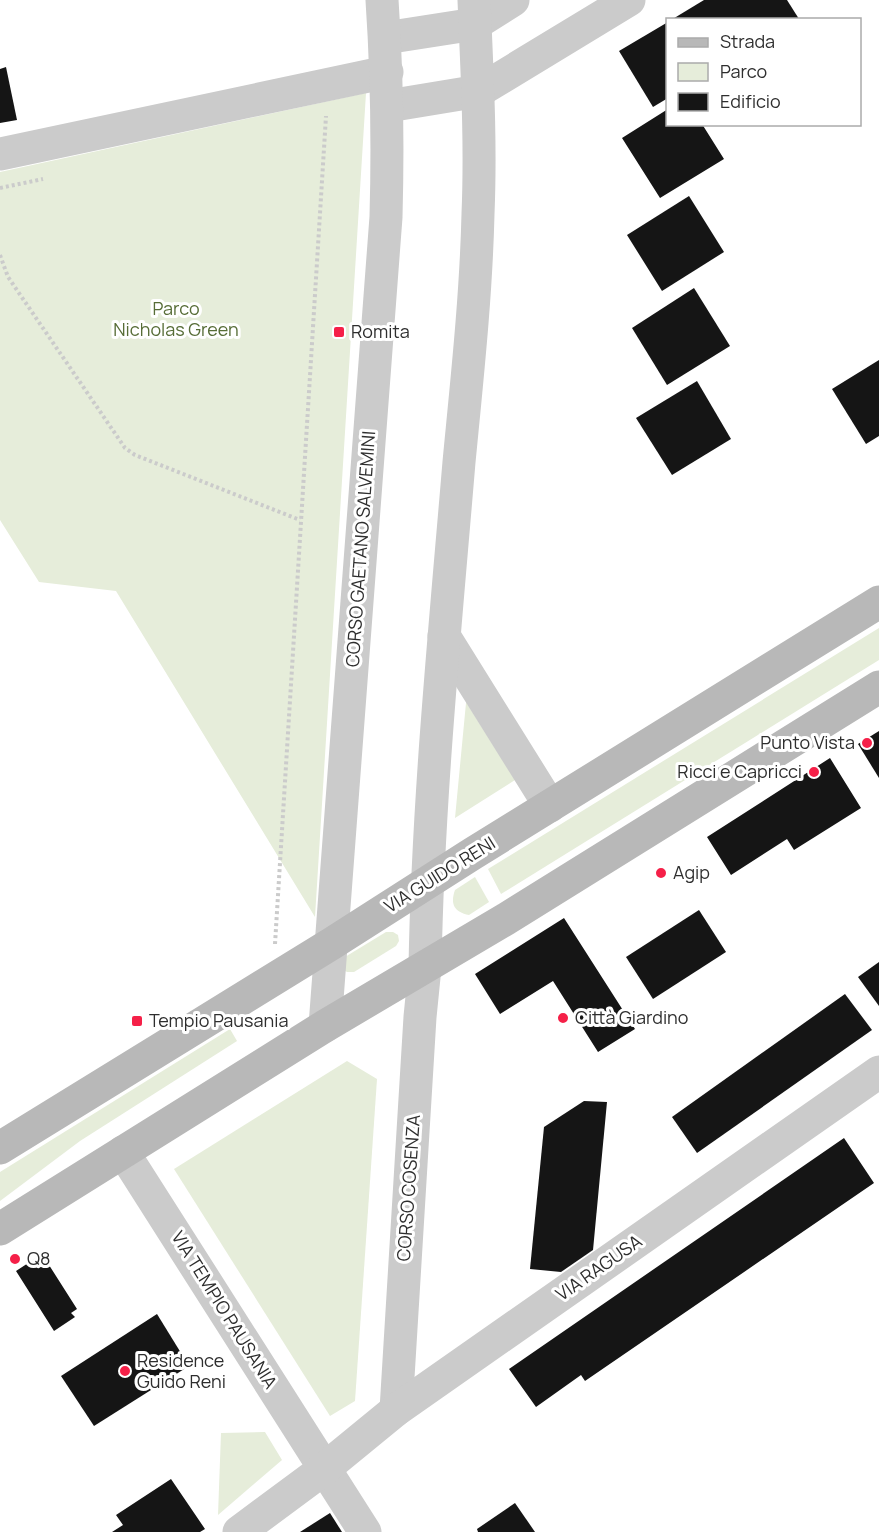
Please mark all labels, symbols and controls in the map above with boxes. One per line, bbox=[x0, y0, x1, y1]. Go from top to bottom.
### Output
legend bbox=[666, 18, 861, 126]
text: Strada bbox=[720, 29, 775, 53]
text: Parco bbox=[720, 59, 767, 83]
text: Edificio bbox=[720, 89, 781, 113]
park label: Parco Nicholas Green bbox=[113, 296, 239, 341]
place label: Romita bbox=[351, 319, 410, 343]
marker: Romita bbox=[332, 325, 346, 339]
street label: CORSO GAETANO SALVEMINI bbox=[340, 430, 380, 668]
place label: Punto Vista bbox=[760, 730, 855, 754]
marker: Punto Vista bbox=[860, 736, 874, 750]
place label: Ricci e Capricci bbox=[677, 759, 802, 783]
marker: Ricci e Capricci bbox=[807, 765, 821, 779]
street label: VIA GUIDO RENI bbox=[379, 830, 499, 918]
place label: Agip bbox=[673, 860, 710, 884]
marker: Agip bbox=[654, 866, 668, 880]
place label: Città Giardino bbox=[575, 1005, 688, 1029]
place label: Tempio Pausania bbox=[149, 1008, 288, 1032]
marker: Città Giardino bbox=[556, 1011, 570, 1025]
marker: Tempio Pausania bbox=[130, 1014, 144, 1028]
street label: CORSO COSENZA bbox=[391, 1113, 425, 1262]
street label: VIA TEMPIO PAUSANIA bbox=[167, 1226, 283, 1393]
street label: VIA RAGUSA bbox=[551, 1228, 647, 1306]
place label: Q8 bbox=[27, 1246, 50, 1270]
marker: Q8 bbox=[8, 1252, 22, 1266]
place label: Residence Guido Reni bbox=[137, 1348, 226, 1393]
marker: Residence Guido Reni bbox=[118, 1364, 132, 1378]

